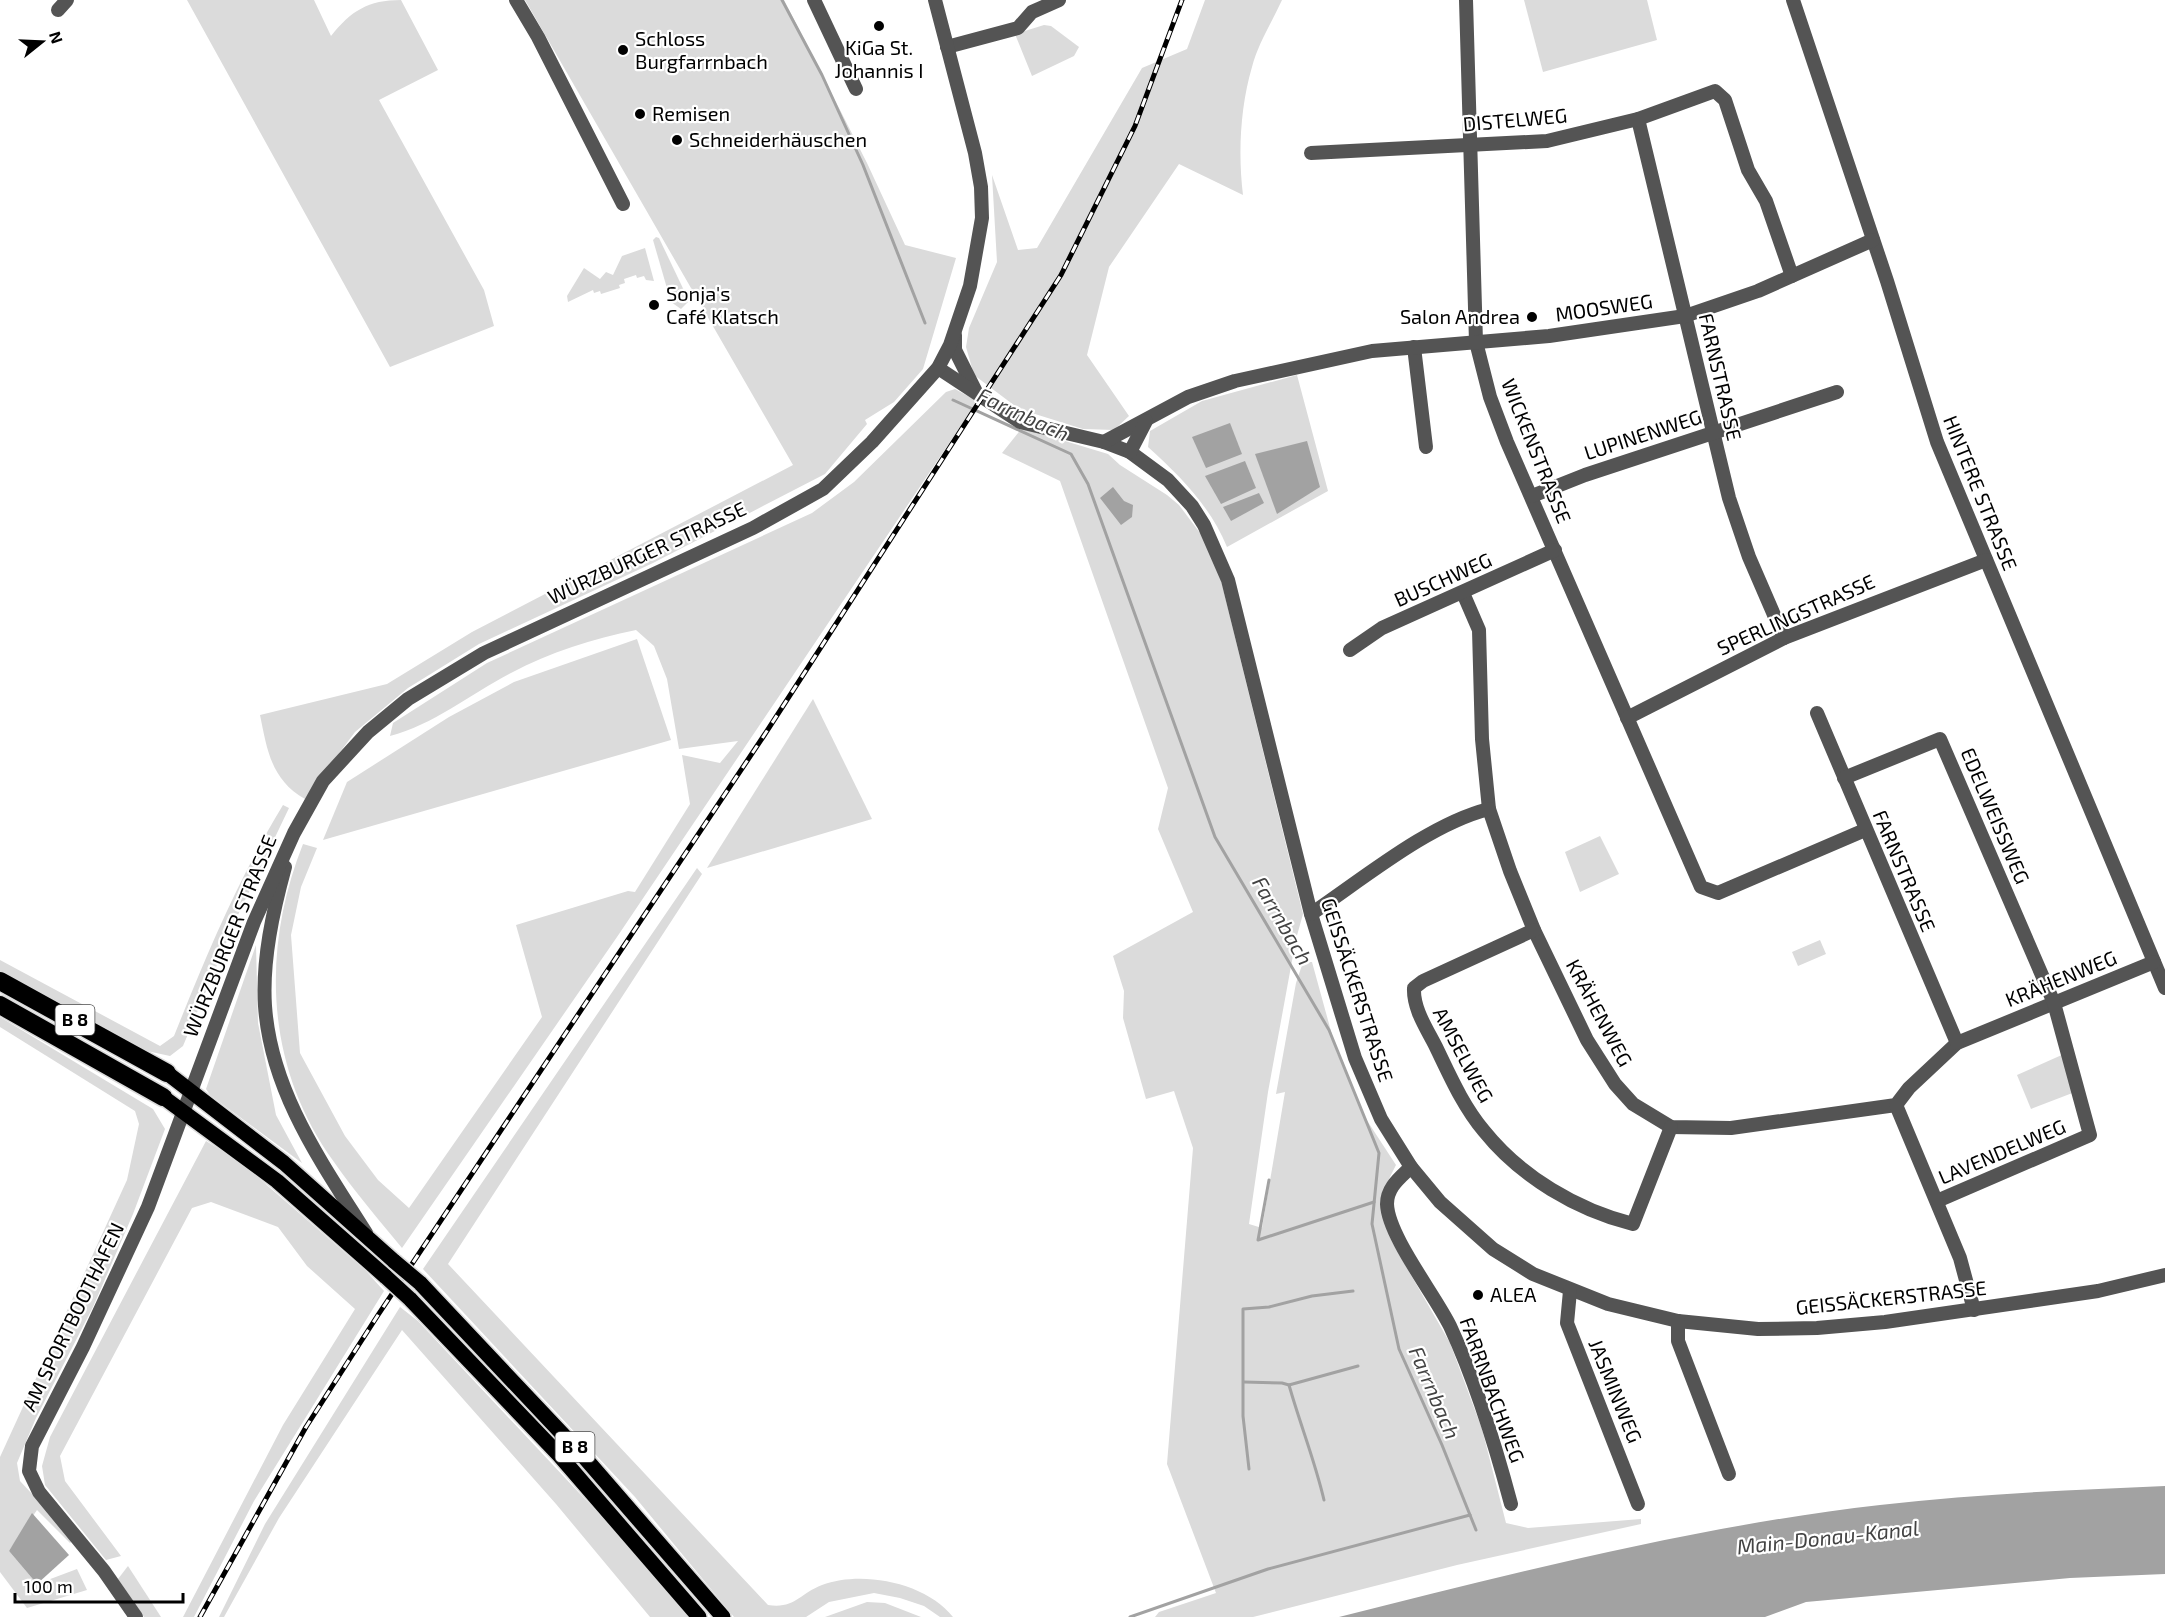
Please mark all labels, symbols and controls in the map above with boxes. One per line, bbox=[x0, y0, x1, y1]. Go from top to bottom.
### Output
north arrow bbox=[12, 12, 72, 72]
marker: KiGa St. Johannis I bbox=[872, 19, 886, 33]
place label: Schloss Burgfarrnbach bbox=[635, 26, 768, 73]
text: N bbox=[46, 29, 68, 46]
place label: KiGa St. Johannis I bbox=[835, 35, 923, 82]
marker: Schloss Burgfarrnbach bbox=[616, 43, 630, 57]
place label: Remisen bbox=[652, 101, 730, 125]
street label: DISTELWEG bbox=[1462, 102, 1568, 136]
marker: Remisen bbox=[633, 107, 647, 121]
place label: Schneiderhäuschen bbox=[689, 127, 867, 151]
marker: Schneiderhäuschen bbox=[670, 133, 684, 147]
place label: Sonja's Café Klatsch bbox=[666, 281, 779, 328]
street label: MOOSWEG bbox=[1554, 288, 1654, 326]
marker: Sonja's Café Klatsch bbox=[647, 298, 661, 312]
place label: Salon Andrea bbox=[1400, 304, 1520, 328]
marker: Salon Andrea bbox=[1525, 310, 1539, 324]
street label: FARNSTRASSE bbox=[1695, 311, 1747, 443]
street label: WICKENSTRASSE bbox=[1497, 375, 1577, 526]
water label: Farrnbach bbox=[974, 382, 1073, 446]
street label: LUPINENWEG bbox=[1581, 404, 1705, 464]
street label: HINTERE STRASSE bbox=[1939, 412, 2023, 574]
street label: WÜRZBURGER STRASSE bbox=[544, 496, 749, 609]
street label: BUSCHWEG bbox=[1390, 547, 1495, 611]
street label: SPERLINGSTRASSE bbox=[1713, 569, 1878, 660]
street label: EDELWEISSWEG bbox=[1956, 744, 2035, 887]
street label: FARNSTRASSE bbox=[1868, 806, 1941, 935]
street label: WÜRZBURGER STRASSE bbox=[178, 831, 281, 1040]
water label: Farrnbach bbox=[1248, 871, 1319, 969]
street label: GEISSÄCKERSTRASSE bbox=[1317, 895, 1399, 1085]
street label: KRÄHENWEG bbox=[2001, 945, 2120, 1011]
street label: KRÄHENWEG bbox=[1562, 955, 1638, 1070]
street label: AMSELWEG bbox=[1429, 1003, 1499, 1106]
road number: B 8 bbox=[56, 1005, 94, 1035]
street label: LAVENDELWEG bbox=[1934, 1113, 2069, 1189]
street label: AM SPORTBOOTHAFEN bbox=[16, 1218, 128, 1415]
street label: GEISSÄCKERSTRASSE bbox=[1794, 1275, 1987, 1319]
place label: ALEA bbox=[1490, 1282, 1537, 1306]
marker: ALEA bbox=[1471, 1288, 1485, 1302]
street label: FARRNBACHWEG bbox=[1455, 1314, 1530, 1466]
street label: JASMINWEG bbox=[1584, 1335, 1648, 1446]
water label: Farrnbach bbox=[1405, 1342, 1466, 1442]
road number: B 8 bbox=[556, 1432, 594, 1462]
water label: Main-Donau-Kanal bbox=[1736, 1515, 1920, 1558]
scale bar bbox=[15, 1566, 183, 1604]
text: 100 m bbox=[24, 1575, 73, 1597]

